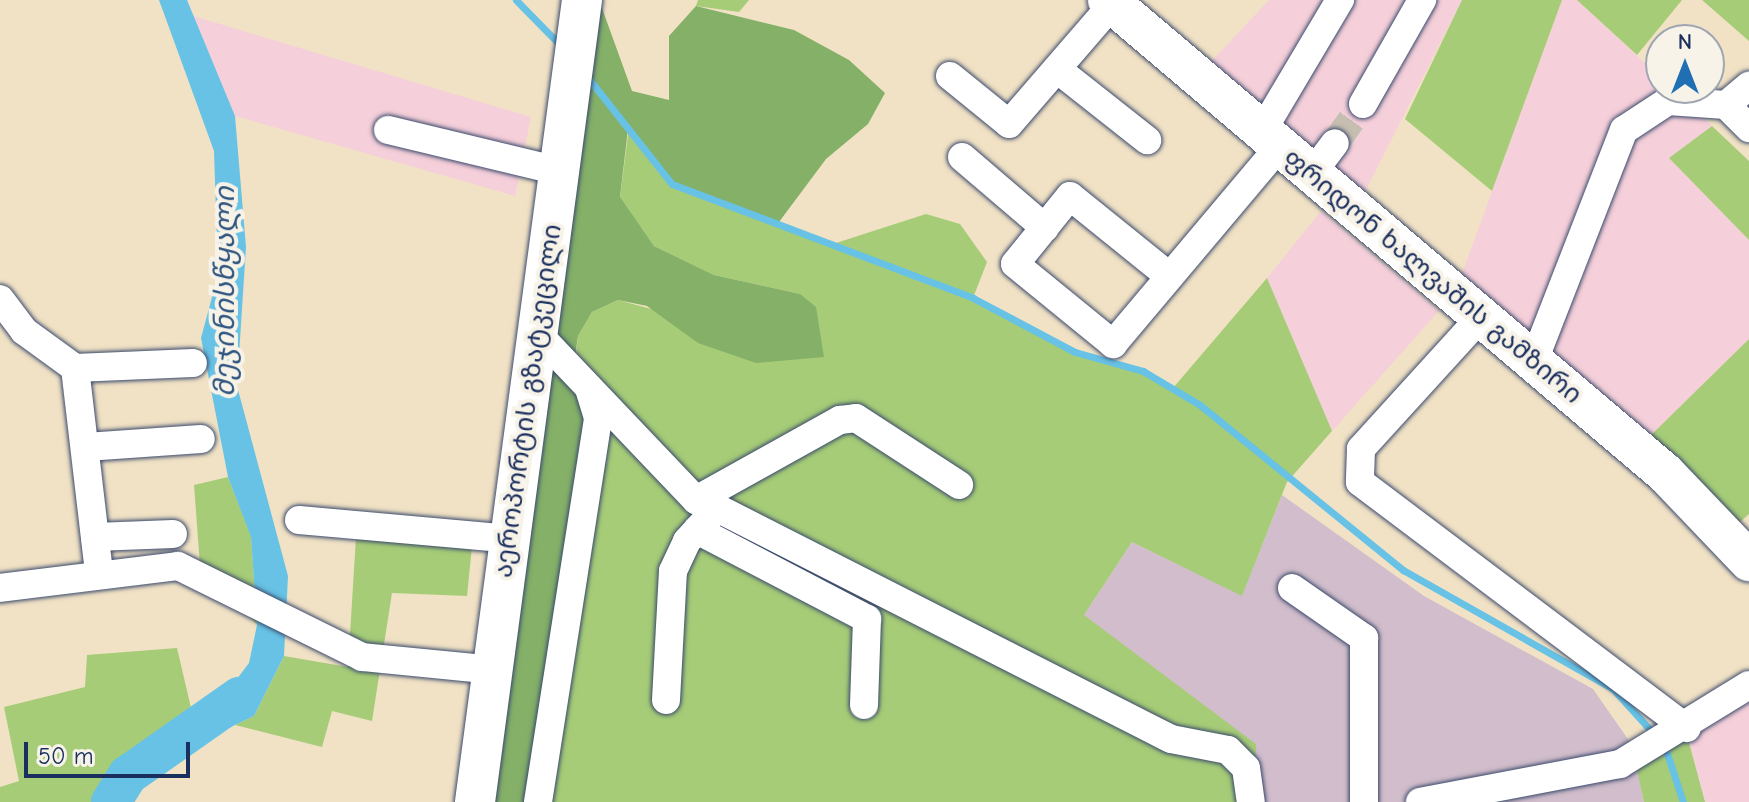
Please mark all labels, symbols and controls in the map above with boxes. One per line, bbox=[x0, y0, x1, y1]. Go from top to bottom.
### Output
north arrow bbox=[1645, 24, 1725, 104]
text: N bbox=[1678, 29, 1692, 55]
street label: ფრიდონ ხალვაშის გამზირი bbox=[1276, 143, 1588, 411]
water label: მეჯინისწყალი bbox=[208, 187, 242, 397]
street label: აეროპორტის გზატკეცილი bbox=[489, 222, 569, 580]
scale bar bbox=[28, 726, 194, 776]
text: 50 m bbox=[38, 742, 94, 770]

